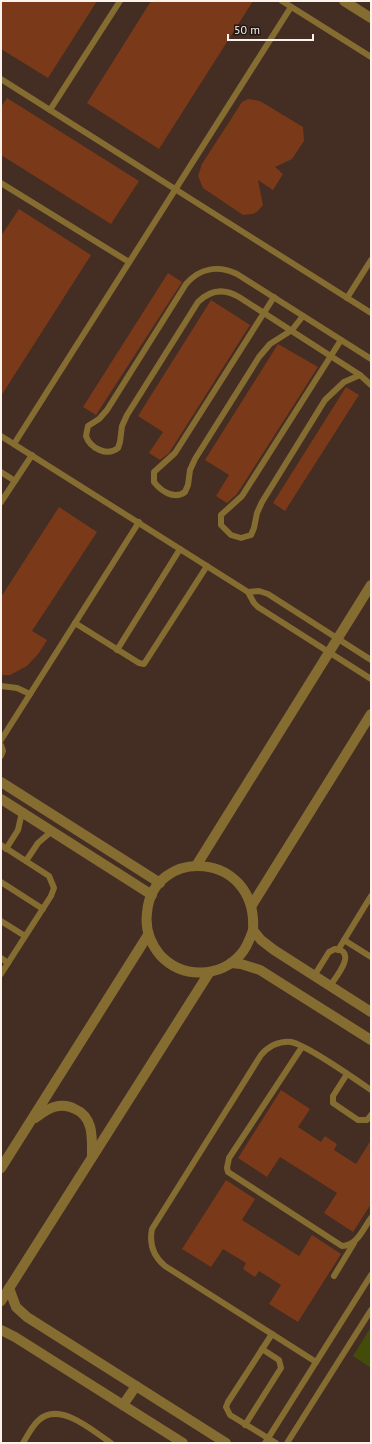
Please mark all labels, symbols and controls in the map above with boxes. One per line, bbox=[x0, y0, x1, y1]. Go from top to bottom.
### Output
scale bar bbox=[228, 16, 313, 42]
text: 50 m bbox=[234, 22, 260, 37]

